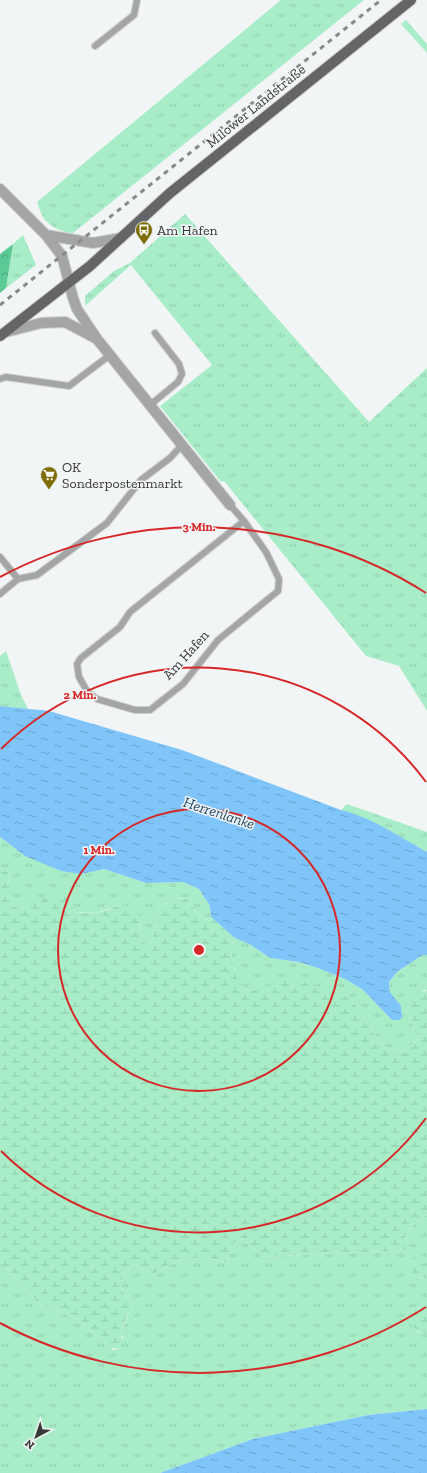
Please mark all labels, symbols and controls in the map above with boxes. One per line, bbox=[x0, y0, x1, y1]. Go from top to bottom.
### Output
street label: Milower Landstraße bbox=[203, 60, 309, 151]
bus stop icon: Am Hafen bbox=[134, 220, 154, 245]
place label: Am Hafen bbox=[157, 222, 218, 239]
place label: OK Sonderpostenmarkt bbox=[62, 459, 184, 492]
supermarket icon: OK Sonderpostenmarkt bbox=[39, 465, 59, 490]
text: 3 Min. bbox=[183, 520, 216, 534]
street label: Am Hafen bbox=[159, 627, 213, 683]
text: 2 Min. bbox=[64, 688, 97, 702]
water label: Herrenlanke bbox=[181, 793, 257, 833]
text: 1 Min. bbox=[83, 843, 115, 857]
centre of rings bbox=[192, 943, 206, 957]
north arrow bbox=[16, 1417, 56, 1457]
text: N bbox=[22, 1436, 37, 1452]

